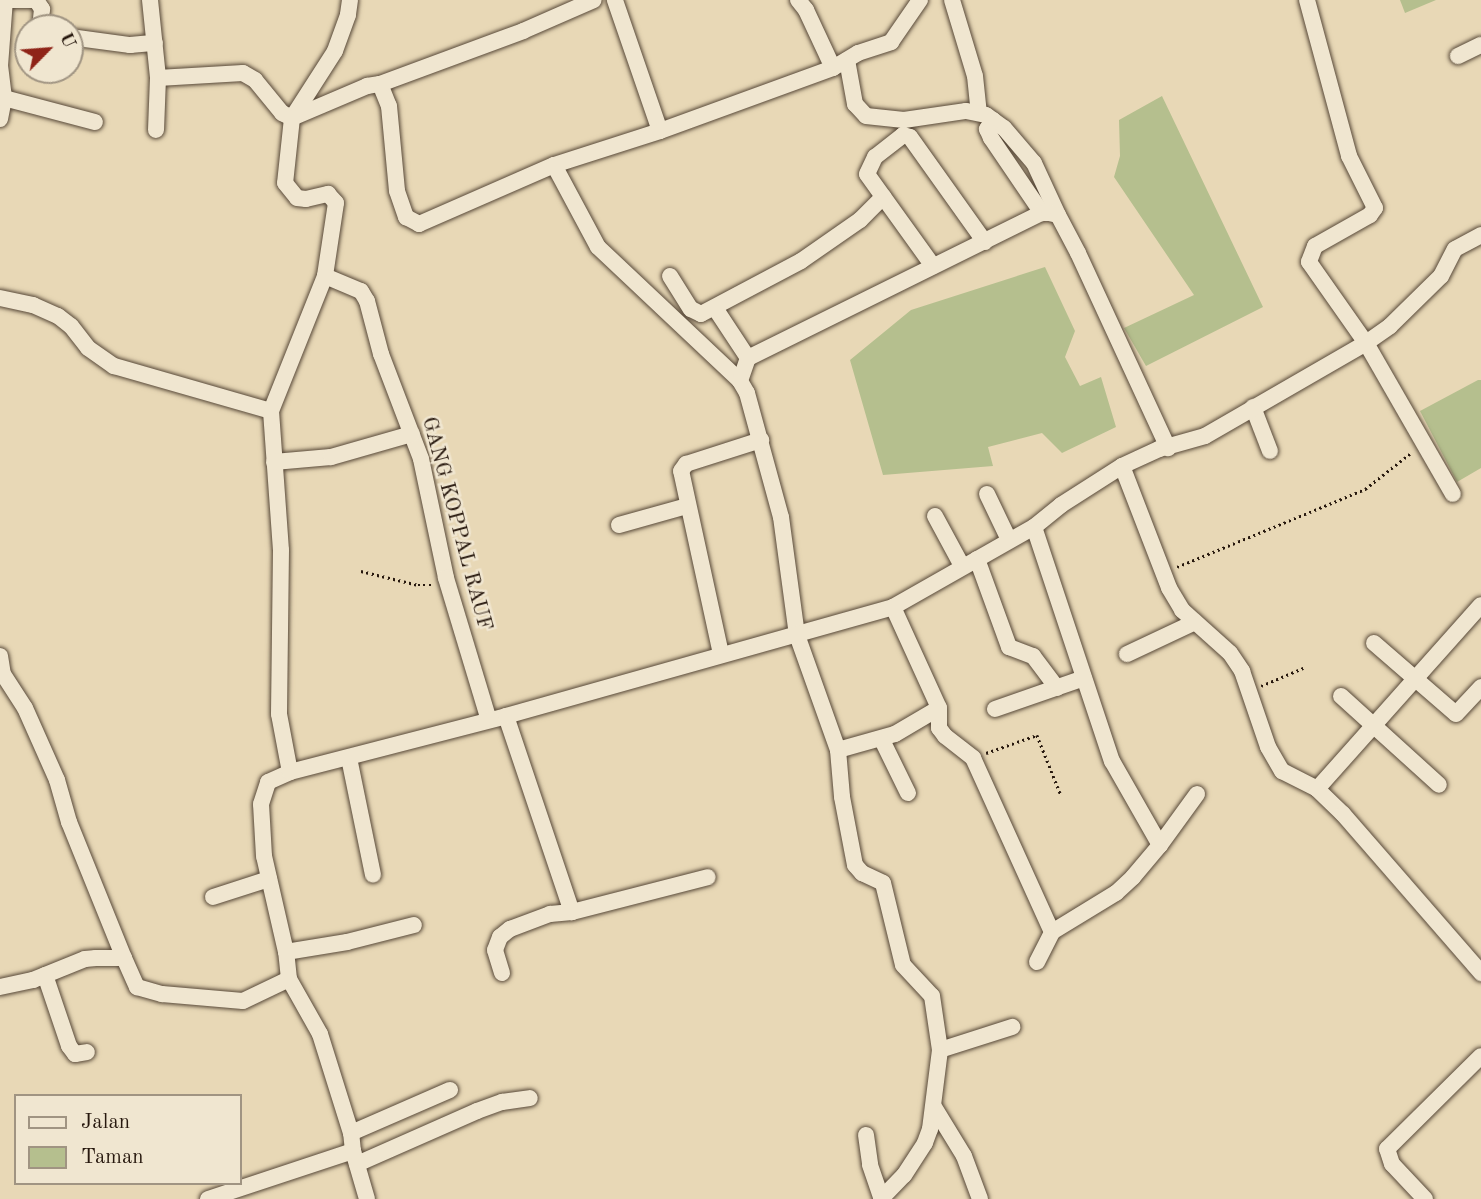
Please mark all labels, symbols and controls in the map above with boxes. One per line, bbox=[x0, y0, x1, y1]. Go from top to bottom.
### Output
north arrow bbox=[14, 14, 84, 84]
text: U bbox=[55, 30, 78, 52]
street label: GANG KOPPAL RAUF bbox=[415, 414, 497, 634]
legend bbox=[14, 1094, 242, 1185]
text: Jalan bbox=[81, 1112, 130, 1133]
text: Taman bbox=[81, 1147, 144, 1168]

